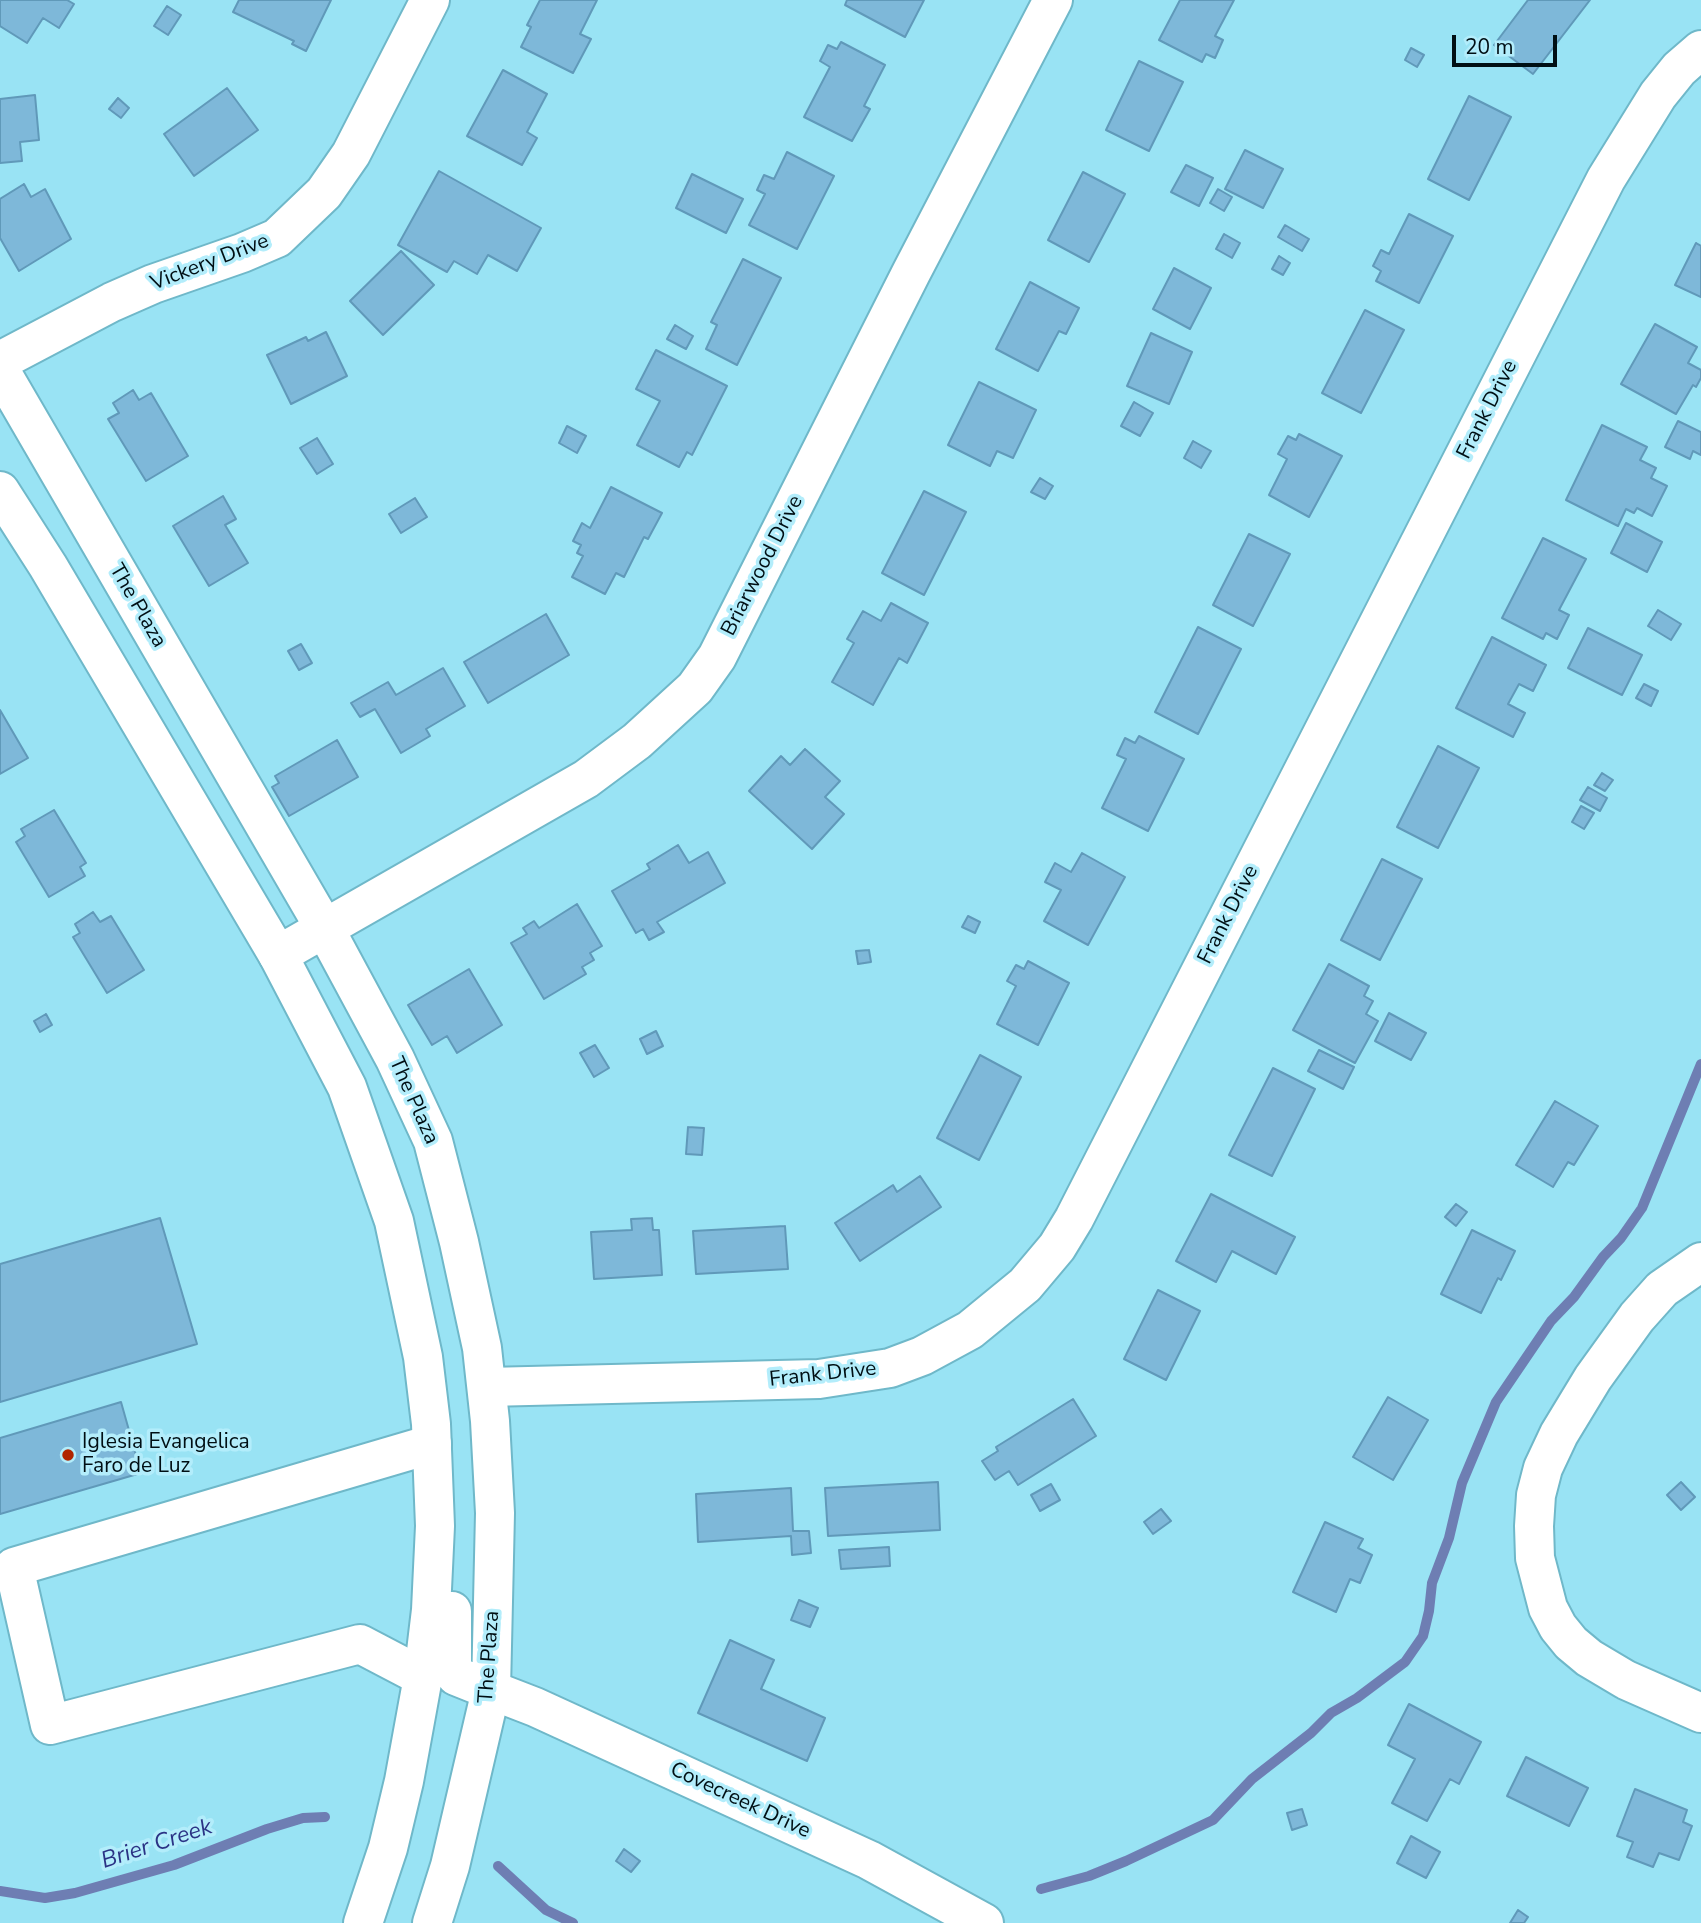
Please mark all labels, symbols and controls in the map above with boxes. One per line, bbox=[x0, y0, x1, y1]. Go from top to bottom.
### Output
scale bar bbox=[1456, 21, 1561, 65]
text: 20 m bbox=[1465, 33, 1514, 61]
street label: Vickery Drive bbox=[147, 229, 273, 297]
street label: Frank Drive bbox=[1452, 356, 1524, 464]
street label: Briarwood Drive bbox=[717, 492, 809, 640]
street label: The Plaza bbox=[103, 560, 171, 652]
street label: Frank Drive bbox=[1193, 861, 1265, 969]
street label: The Plaza bbox=[383, 1054, 443, 1148]
street label: Frank Drive bbox=[768, 1357, 878, 1393]
place label: Iglesia Evangelica Faro de Luz bbox=[82, 1430, 250, 1480]
marker: Iglesia Evangelica Faro de Luz bbox=[60, 1447, 76, 1463]
street label: The Plaza bbox=[474, 1610, 506, 1704]
street label: Covecreek Drive bbox=[666, 1757, 814, 1845]
water label: Brier Creek bbox=[98, 1814, 216, 1876]

